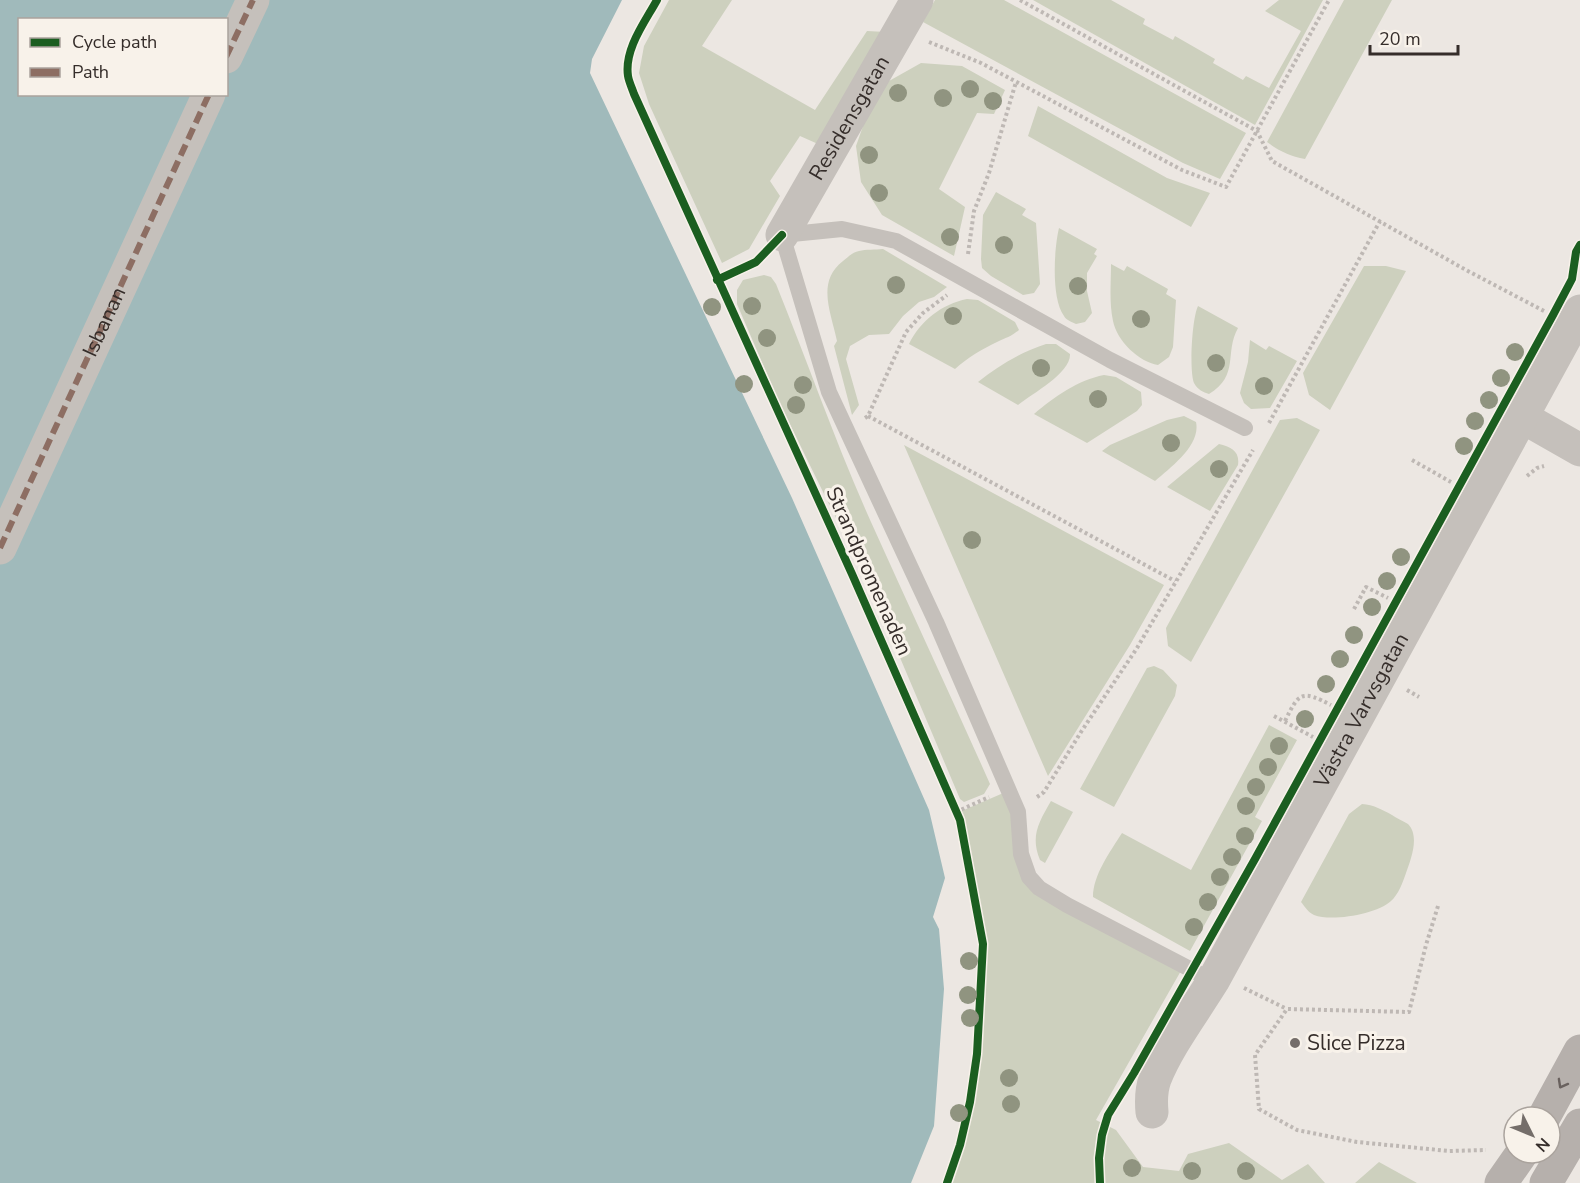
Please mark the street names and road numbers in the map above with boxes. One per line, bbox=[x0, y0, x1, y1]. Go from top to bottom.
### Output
street label: Residensgatan bbox=[802, 51, 896, 185]
street label: Isbanan bbox=[76, 282, 132, 361]
street label: Strandpromenaden bbox=[819, 482, 919, 660]
street label: Västra Varvsgatan bbox=[1307, 628, 1415, 794]

